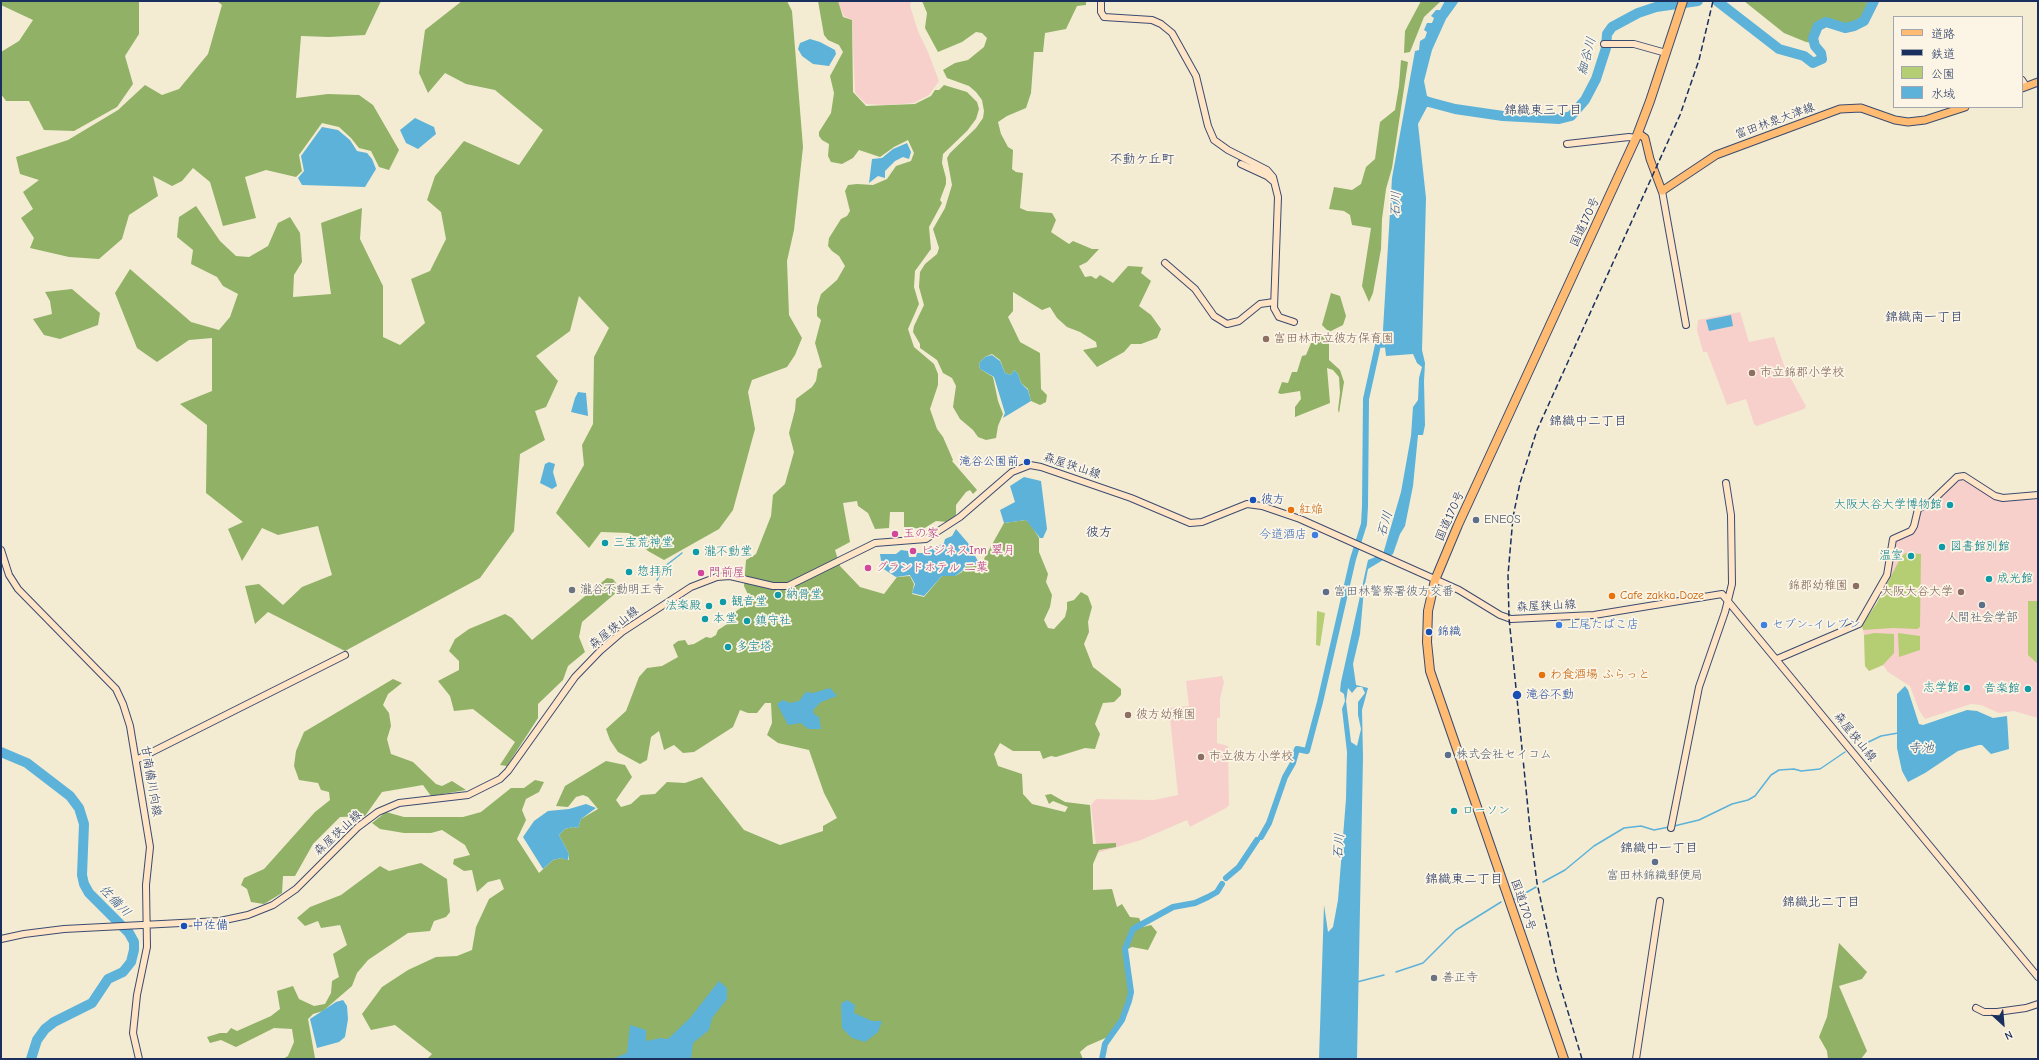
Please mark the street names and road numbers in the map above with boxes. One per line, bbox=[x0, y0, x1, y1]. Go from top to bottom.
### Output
street label: 富田林泉大津線 bbox=[1733, 100, 1817, 142]
street label: 国道170号 bbox=[1567, 195, 1603, 249]
street label: 森屋狭山線 bbox=[1041, 450, 1103, 482]
street label: 国道170号 bbox=[1432, 489, 1468, 543]
street label: 森屋狭山線 bbox=[1516, 597, 1576, 615]
street label: 森屋狭山線 bbox=[586, 604, 642, 652]
street label: 森屋狭山線 bbox=[1831, 709, 1879, 765]
street label: 甘南備川向線 bbox=[138, 744, 164, 818]
street label: 森屋狭山線 bbox=[311, 807, 365, 859]
street label: 国道170号 bbox=[1507, 877, 1539, 933]

